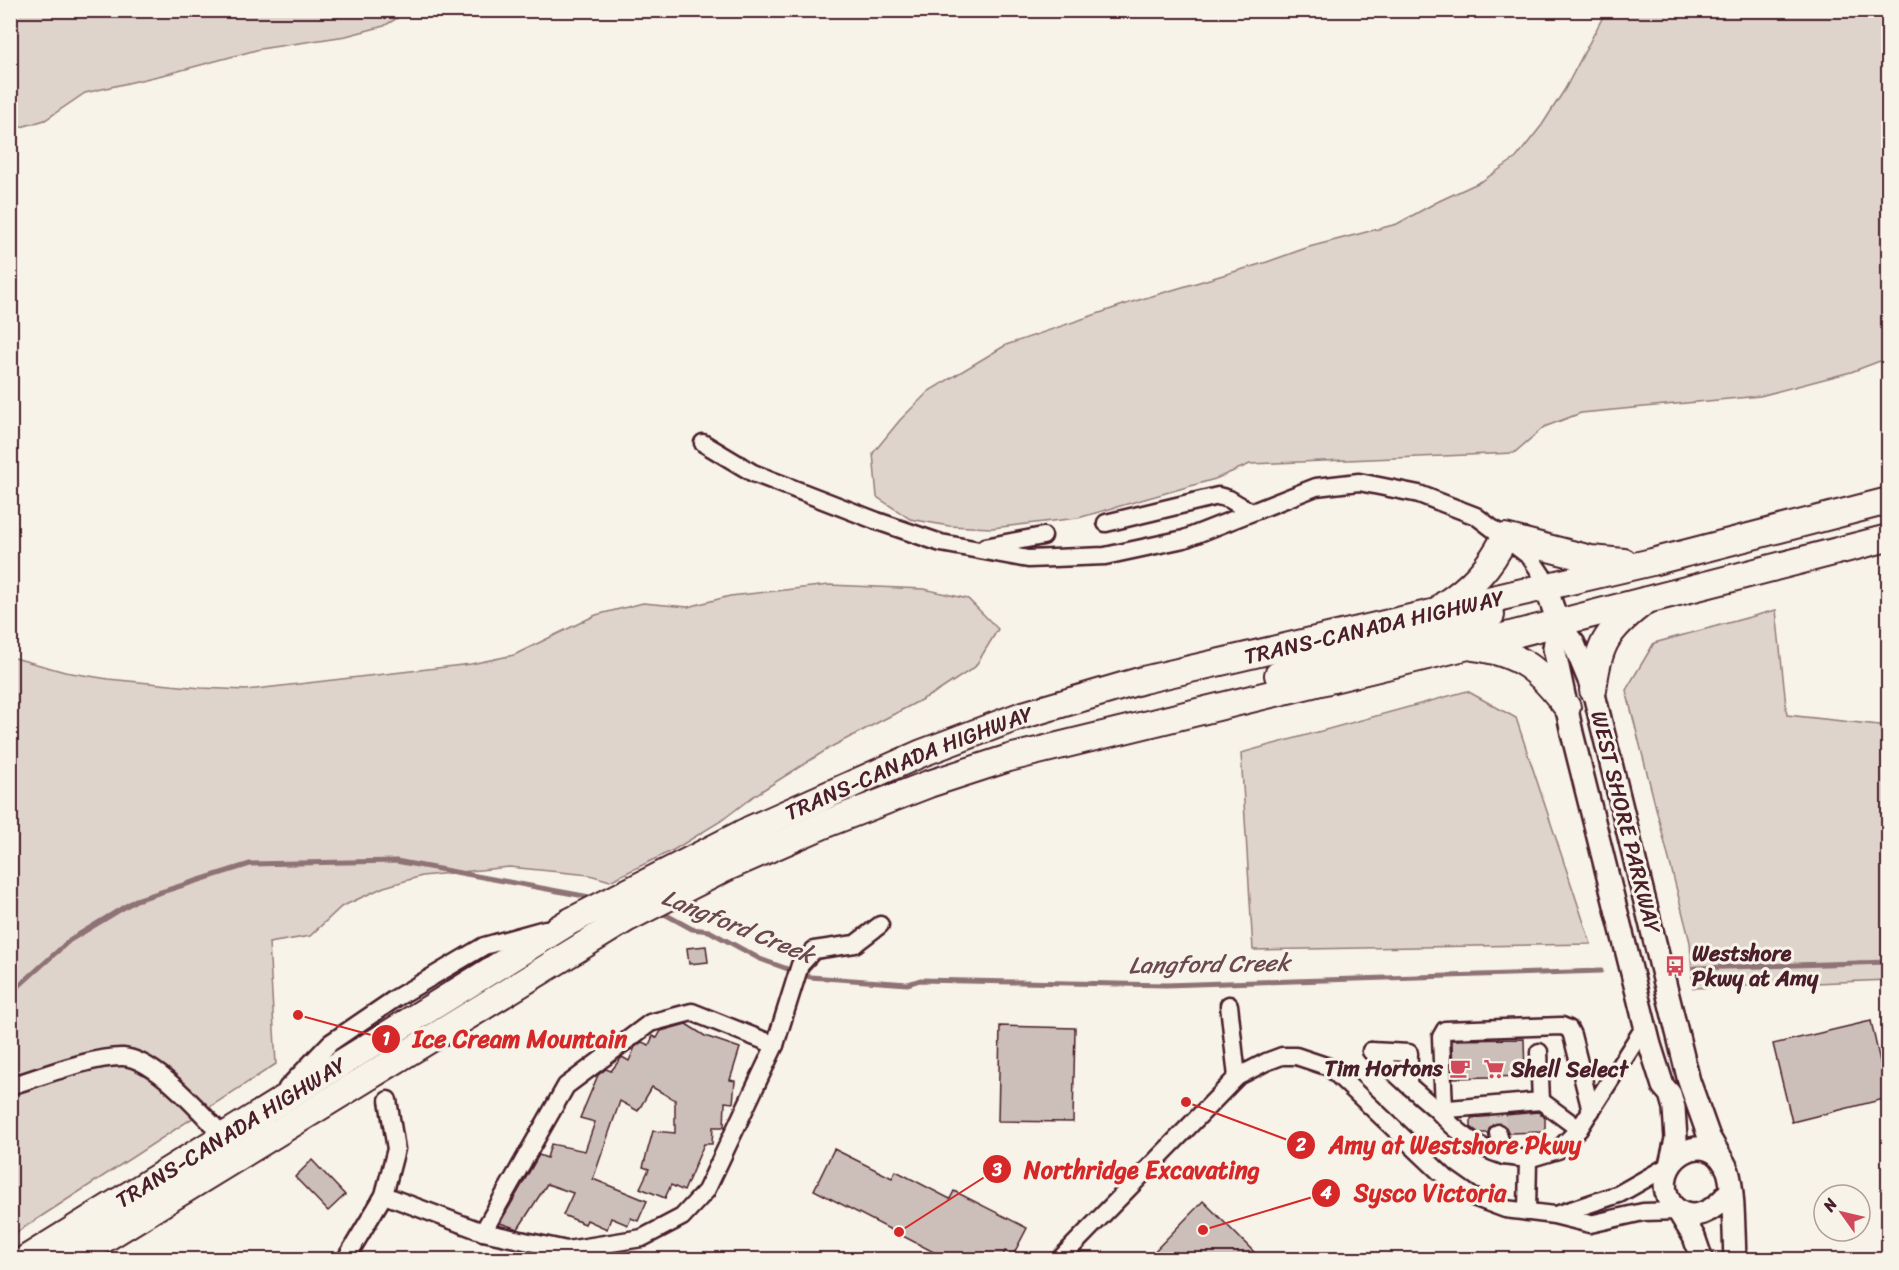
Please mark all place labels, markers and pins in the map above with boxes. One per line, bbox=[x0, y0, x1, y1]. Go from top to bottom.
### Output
place label: Westshore Pkwy at Amy bbox=[1692, 934, 1819, 998]
bus stop icon: Westshore Pkwy at Amy bbox=[1663, 954, 1687, 978]
callout: Ice Cream Mountain bbox=[371, 1018, 639, 1060]
place label: Tim Hortons bbox=[1325, 1049, 1444, 1088]
place label: Shell Select bbox=[1510, 1050, 1629, 1089]
cafe icon: Tim Hortons bbox=[1448, 1056, 1472, 1080]
supermarket icon: Shell Select bbox=[1482, 1057, 1506, 1081]
callout: Amy at Westshore Pkwy bbox=[1286, 1124, 1593, 1166]
callout: Northridge Excavating bbox=[982, 1148, 1272, 1190]
callout: Sysco Victoria bbox=[1311, 1172, 1518, 1214]

